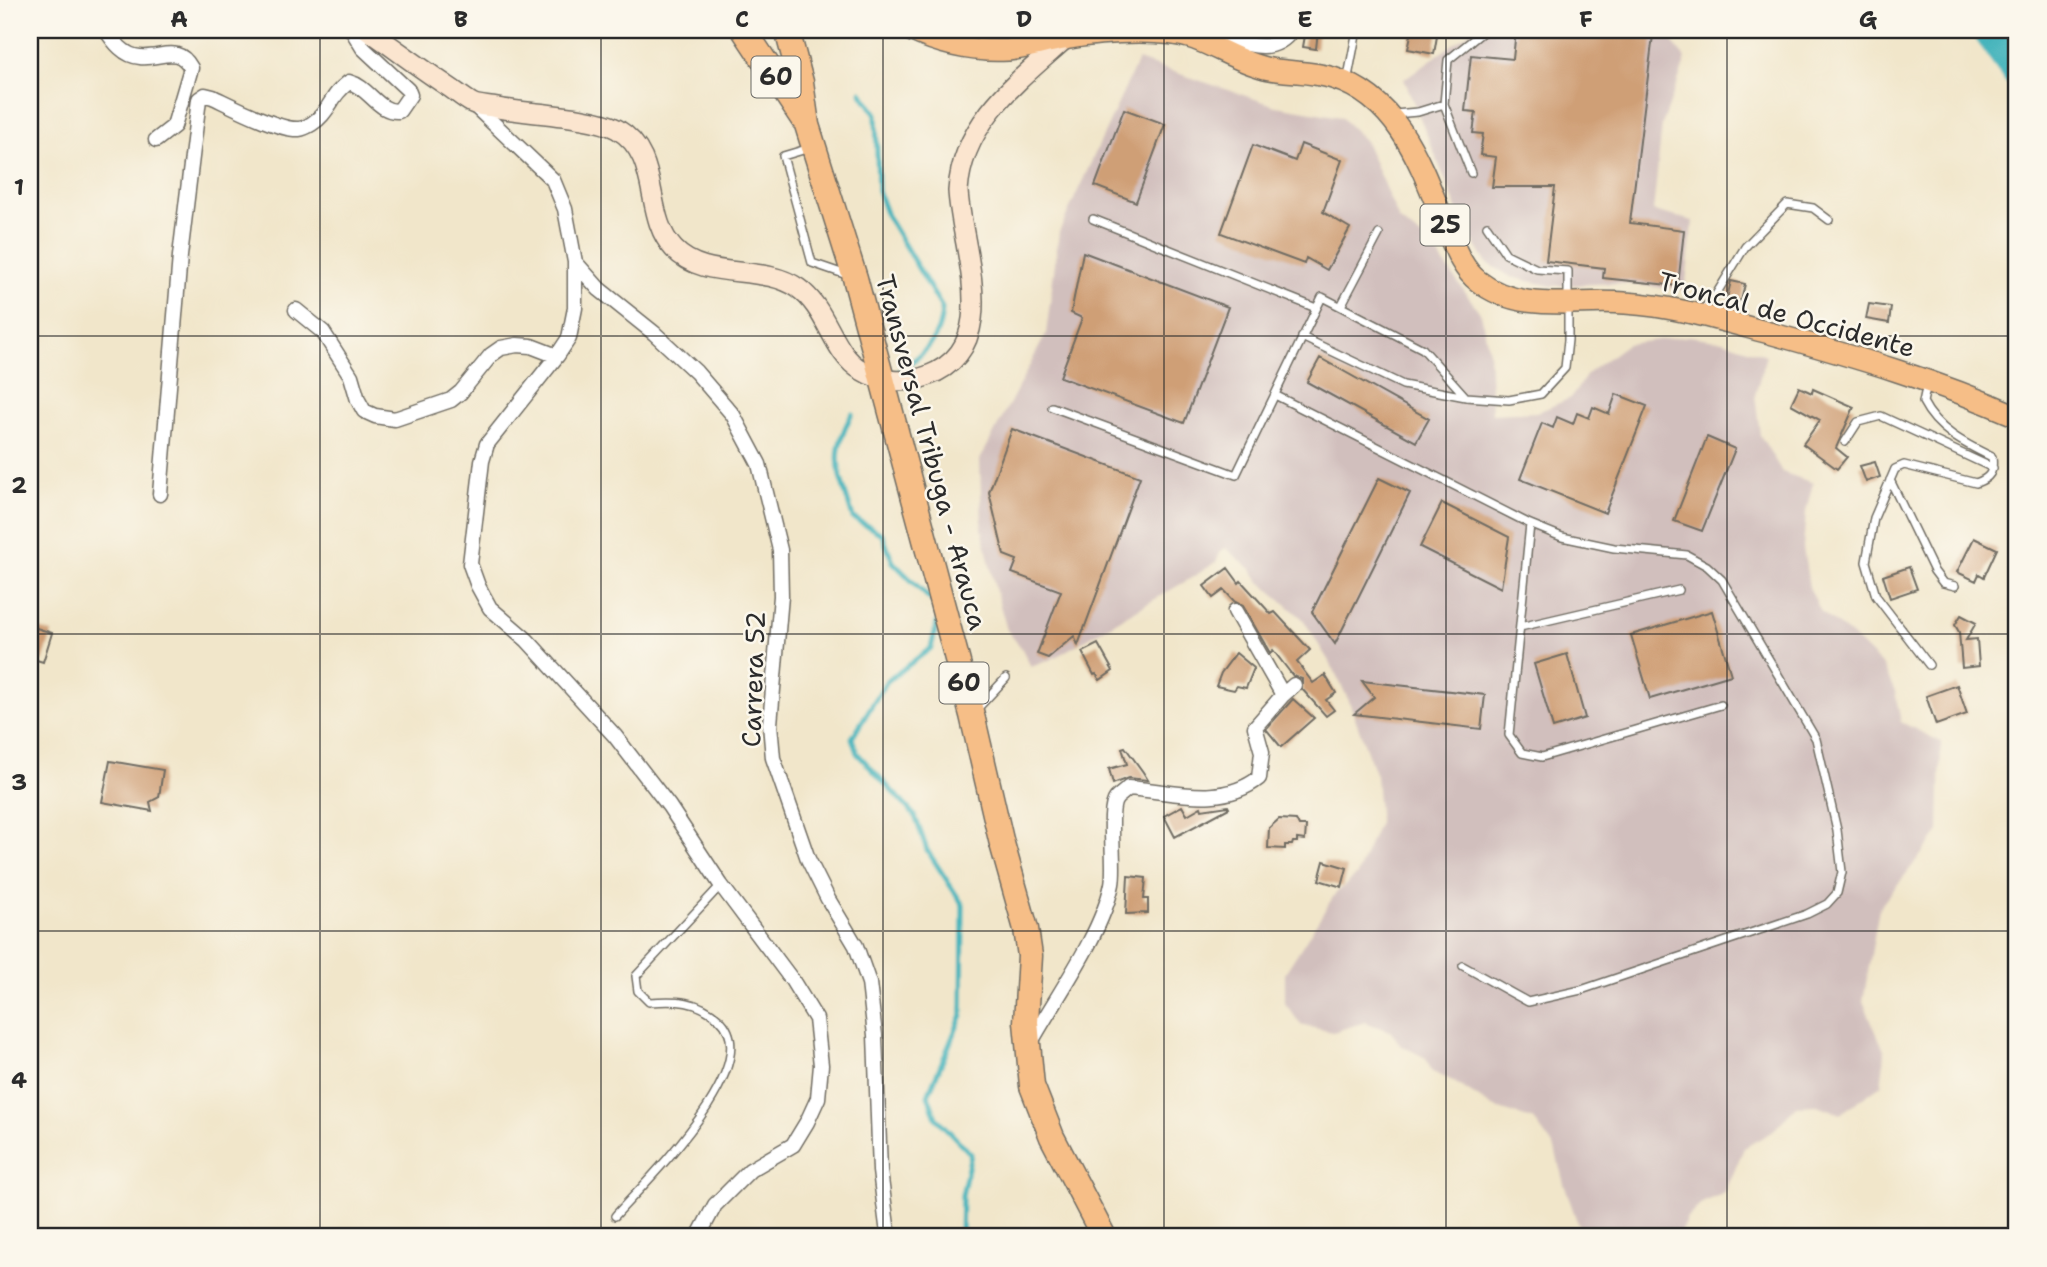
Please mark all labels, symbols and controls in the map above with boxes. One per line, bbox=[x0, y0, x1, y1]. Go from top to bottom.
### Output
text: A bbox=[170, 4, 188, 34]
text: B bbox=[454, 4, 468, 34]
text: C bbox=[735, 4, 749, 34]
text: D bbox=[1016, 4, 1032, 34]
text: E bbox=[1297, 4, 1313, 34]
text: F bbox=[1579, 4, 1593, 34]
text: G bbox=[1859, 4, 1878, 34]
road number: 60 bbox=[752, 56, 800, 98]
text: 1 bbox=[14, 172, 24, 202]
road number: 25 bbox=[1420, 205, 1470, 246]
street label: Troncal de Occidente bbox=[1655, 263, 1919, 365]
street label: Transversal Tribuga - Arauca bbox=[868, 271, 996, 633]
text: 2 bbox=[11, 470, 27, 500]
street label: Carrera 52 bbox=[733, 610, 773, 748]
road number: 60 bbox=[940, 662, 988, 704]
text: 3 bbox=[11, 767, 27, 797]
text: 4 bbox=[11, 1065, 27, 1095]

